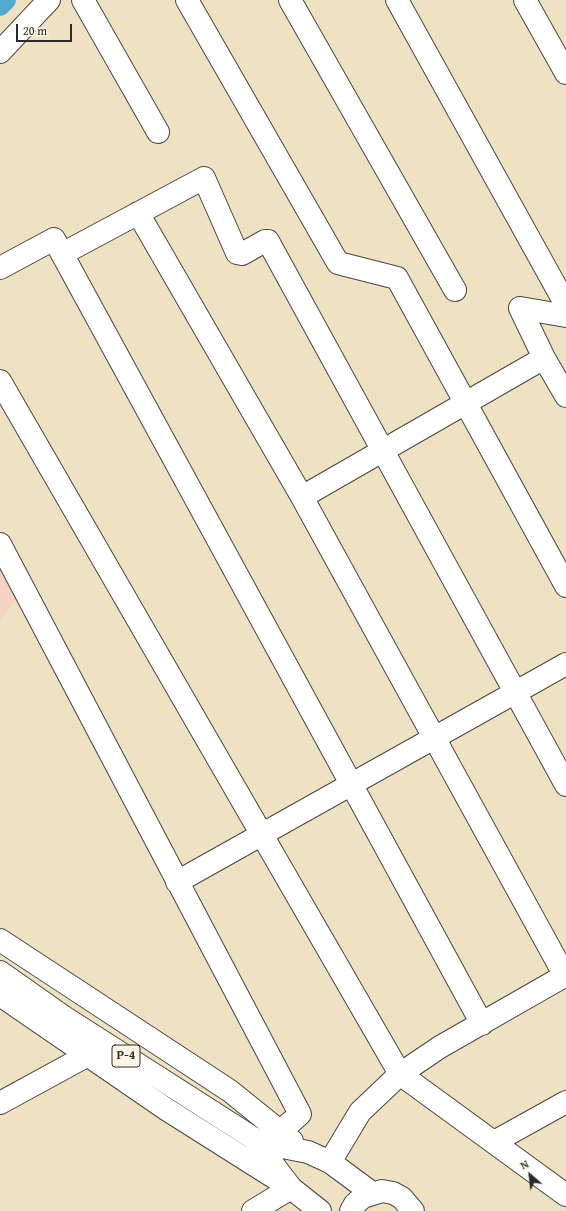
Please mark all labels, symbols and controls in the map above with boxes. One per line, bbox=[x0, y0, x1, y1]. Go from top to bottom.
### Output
scale bar bbox=[18, 16, 74, 42]
text: 20 m bbox=[23, 22, 47, 39]
road number: P-4 bbox=[112, 1045, 140, 1067]
north arrow bbox=[510, 1155, 550, 1195]
text: N bbox=[517, 1156, 531, 1173]

